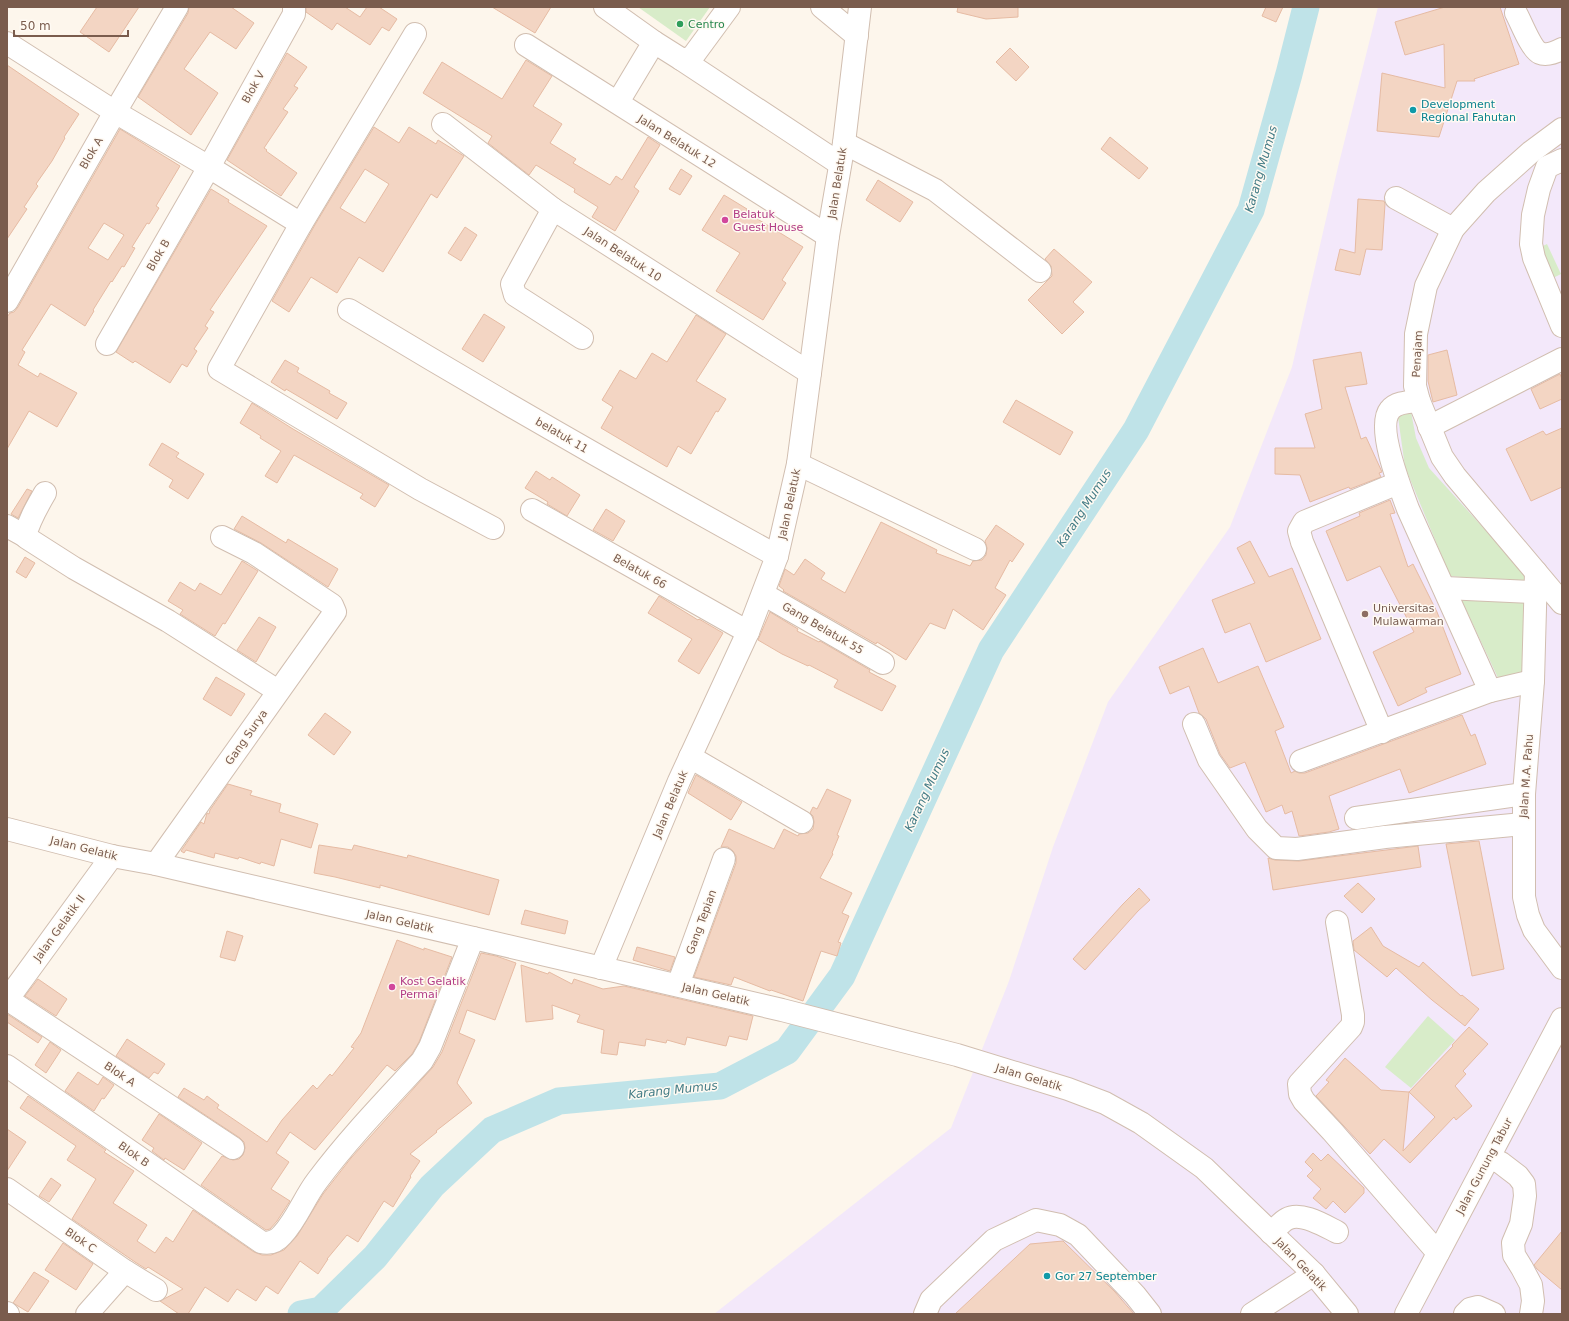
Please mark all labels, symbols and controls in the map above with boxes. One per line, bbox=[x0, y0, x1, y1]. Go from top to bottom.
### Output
scale bar bbox=[14, 12, 128, 38]
place label: Centro bbox=[688, 18, 725, 31]
text: 50 m bbox=[20, 19, 51, 33]
marker: Centro bbox=[675, 19, 685, 29]
street label: Blok V bbox=[239, 68, 268, 106]
place label: Development Regional Fahutan bbox=[1421, 98, 1516, 124]
marker: Development Regional Fahutan bbox=[1408, 105, 1418, 115]
street label: Jalan Belatuk 12 bbox=[634, 112, 718, 171]
water label: Karang Mumus bbox=[1242, 124, 1280, 214]
street label: Blok A bbox=[77, 135, 106, 172]
street label: Jalan Belatuk bbox=[825, 146, 850, 221]
place label: Belatuk Guest House bbox=[733, 208, 804, 234]
marker: Belatuk Guest House bbox=[720, 215, 730, 225]
street label: Jalan Belatuk 10 bbox=[581, 224, 664, 284]
street label: Blok B bbox=[144, 237, 173, 274]
street label: Penajam bbox=[1410, 330, 1425, 378]
street label: belatuk 11 bbox=[533, 415, 590, 456]
street label: Jalan Belatuk bbox=[775, 467, 803, 542]
water label: Karang Mumus bbox=[1054, 467, 1114, 549]
street label: Belatuk 66 bbox=[611, 551, 669, 591]
street label: Gang Belatuk 55 bbox=[780, 600, 866, 657]
place label: Universitas Mulawarman bbox=[1373, 602, 1444, 628]
marker: Universitas Mulawarman bbox=[1360, 609, 1370, 619]
street label: Gang Surya bbox=[223, 707, 270, 767]
street label: Jalan M.A. Pahu bbox=[1517, 733, 1536, 820]
water label: Karang Mumus bbox=[902, 746, 952, 834]
street label: Jalan Belatuk bbox=[650, 768, 691, 841]
street label: Jalan Gelatik bbox=[48, 834, 120, 863]
street label: Gang Tepian bbox=[684, 888, 719, 956]
street label: Jalan Gelatik II bbox=[30, 892, 88, 965]
street label: Jalan Gelatik bbox=[364, 907, 436, 936]
place label: Kost Gelatik Permai bbox=[400, 975, 466, 1001]
street label: Jalan Gelatik bbox=[680, 980, 752, 1009]
marker: Kost Gelatik Permai bbox=[387, 982, 397, 992]
street label: Blok A bbox=[102, 1059, 138, 1090]
street label: Jalan Gelatik bbox=[993, 1061, 1064, 1094]
water label: Karang Mumus bbox=[628, 1078, 718, 1102]
street label: Jalan Gunung Tabur bbox=[1453, 1115, 1516, 1218]
street label: Blok B bbox=[116, 1139, 152, 1170]
street label: Blok C bbox=[63, 1225, 99, 1256]
street label: Jalan Gelatik bbox=[1271, 1234, 1330, 1294]
place label: Gor 27 September bbox=[1055, 1270, 1157, 1283]
marker: Gor 27 September bbox=[1042, 1271, 1052, 1281]

